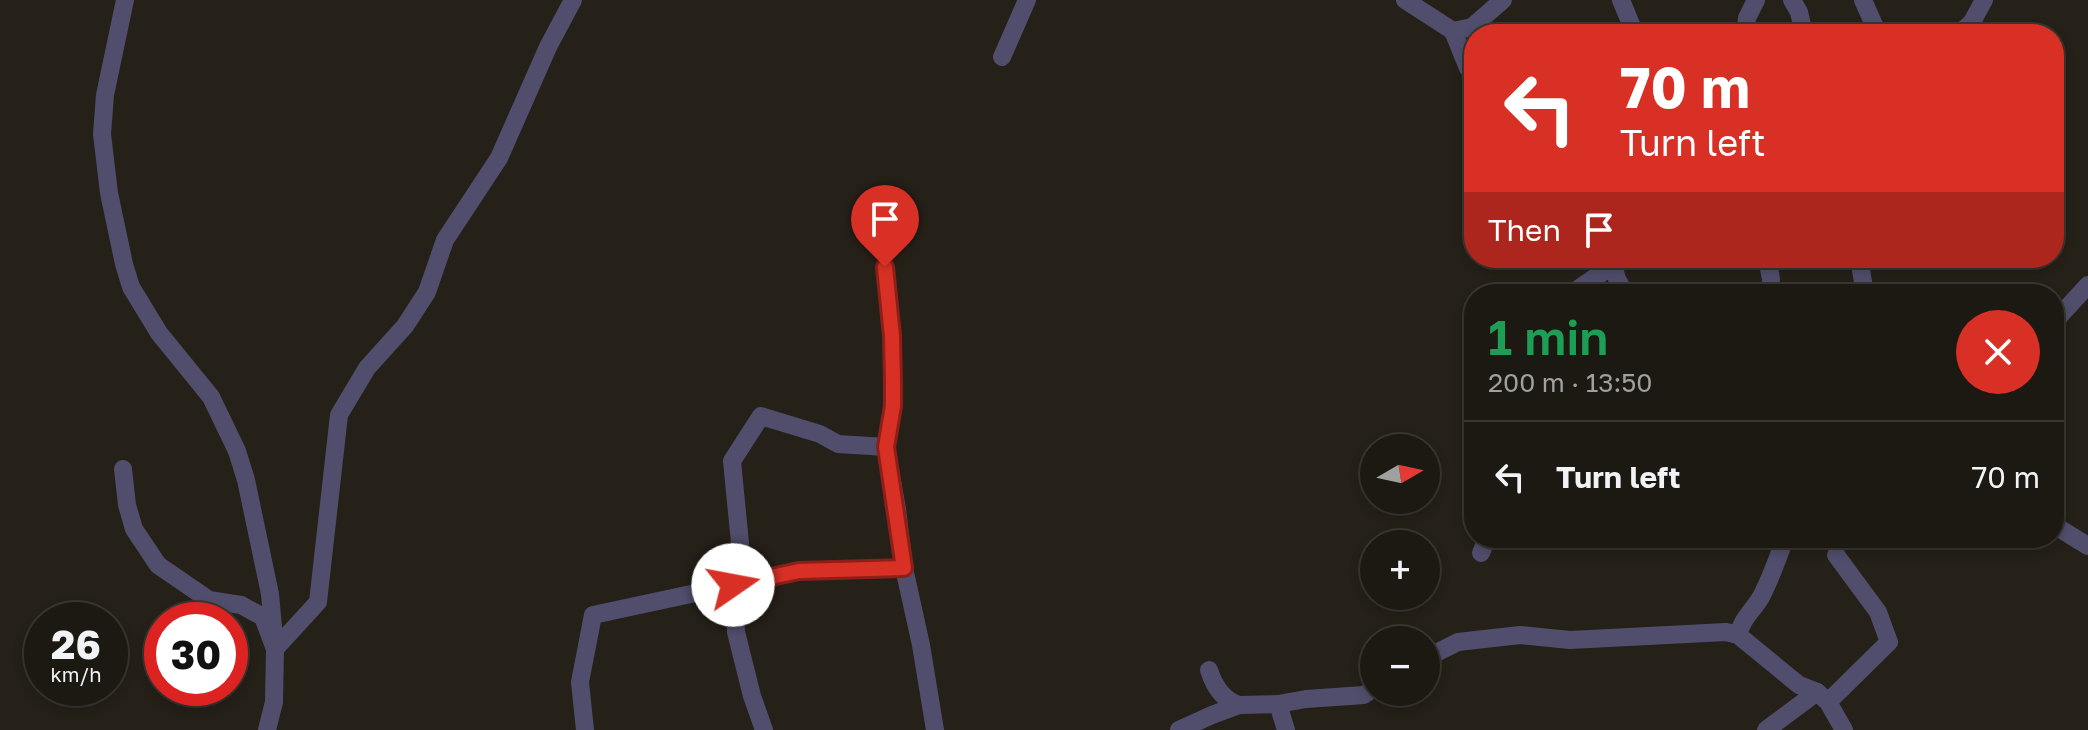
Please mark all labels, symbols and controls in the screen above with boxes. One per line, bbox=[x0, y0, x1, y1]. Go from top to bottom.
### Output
text: 70 m bbox=[1620, 53, 1750, 120]
icon: left bbox=[1488, 56, 1592, 160]
text: Turn left bbox=[1620, 121, 1766, 164]
pin bbox=[851, 185, 919, 267]
icon: arrive bbox=[863, 197, 907, 241]
icon: arrive bbox=[1577, 208, 1621, 252]
text: Then bbox=[1488, 212, 1561, 248]
text: 1 min bbox=[1488, 308, 1608, 366]
button: close bbox=[1956, 310, 2040, 394]
text: 200 m · 13:50 bbox=[1488, 367, 1652, 398]
north arrow bbox=[1360, 434, 1440, 514]
map controls bbox=[1360, 434, 1440, 706]
icon: left bbox=[1488, 455, 1532, 499]
text: Turn left bbox=[1556, 459, 1681, 495]
text: 70 m bbox=[1971, 459, 2040, 495]
button: + bbox=[1360, 530, 1440, 610]
position arrow bbox=[691, 543, 775, 627]
speed limit sign: 30 bbox=[144, 602, 248, 706]
text: 26 bbox=[51, 620, 101, 668]
button: − bbox=[1360, 626, 1440, 706]
text: km/h bbox=[51, 662, 101, 686]

